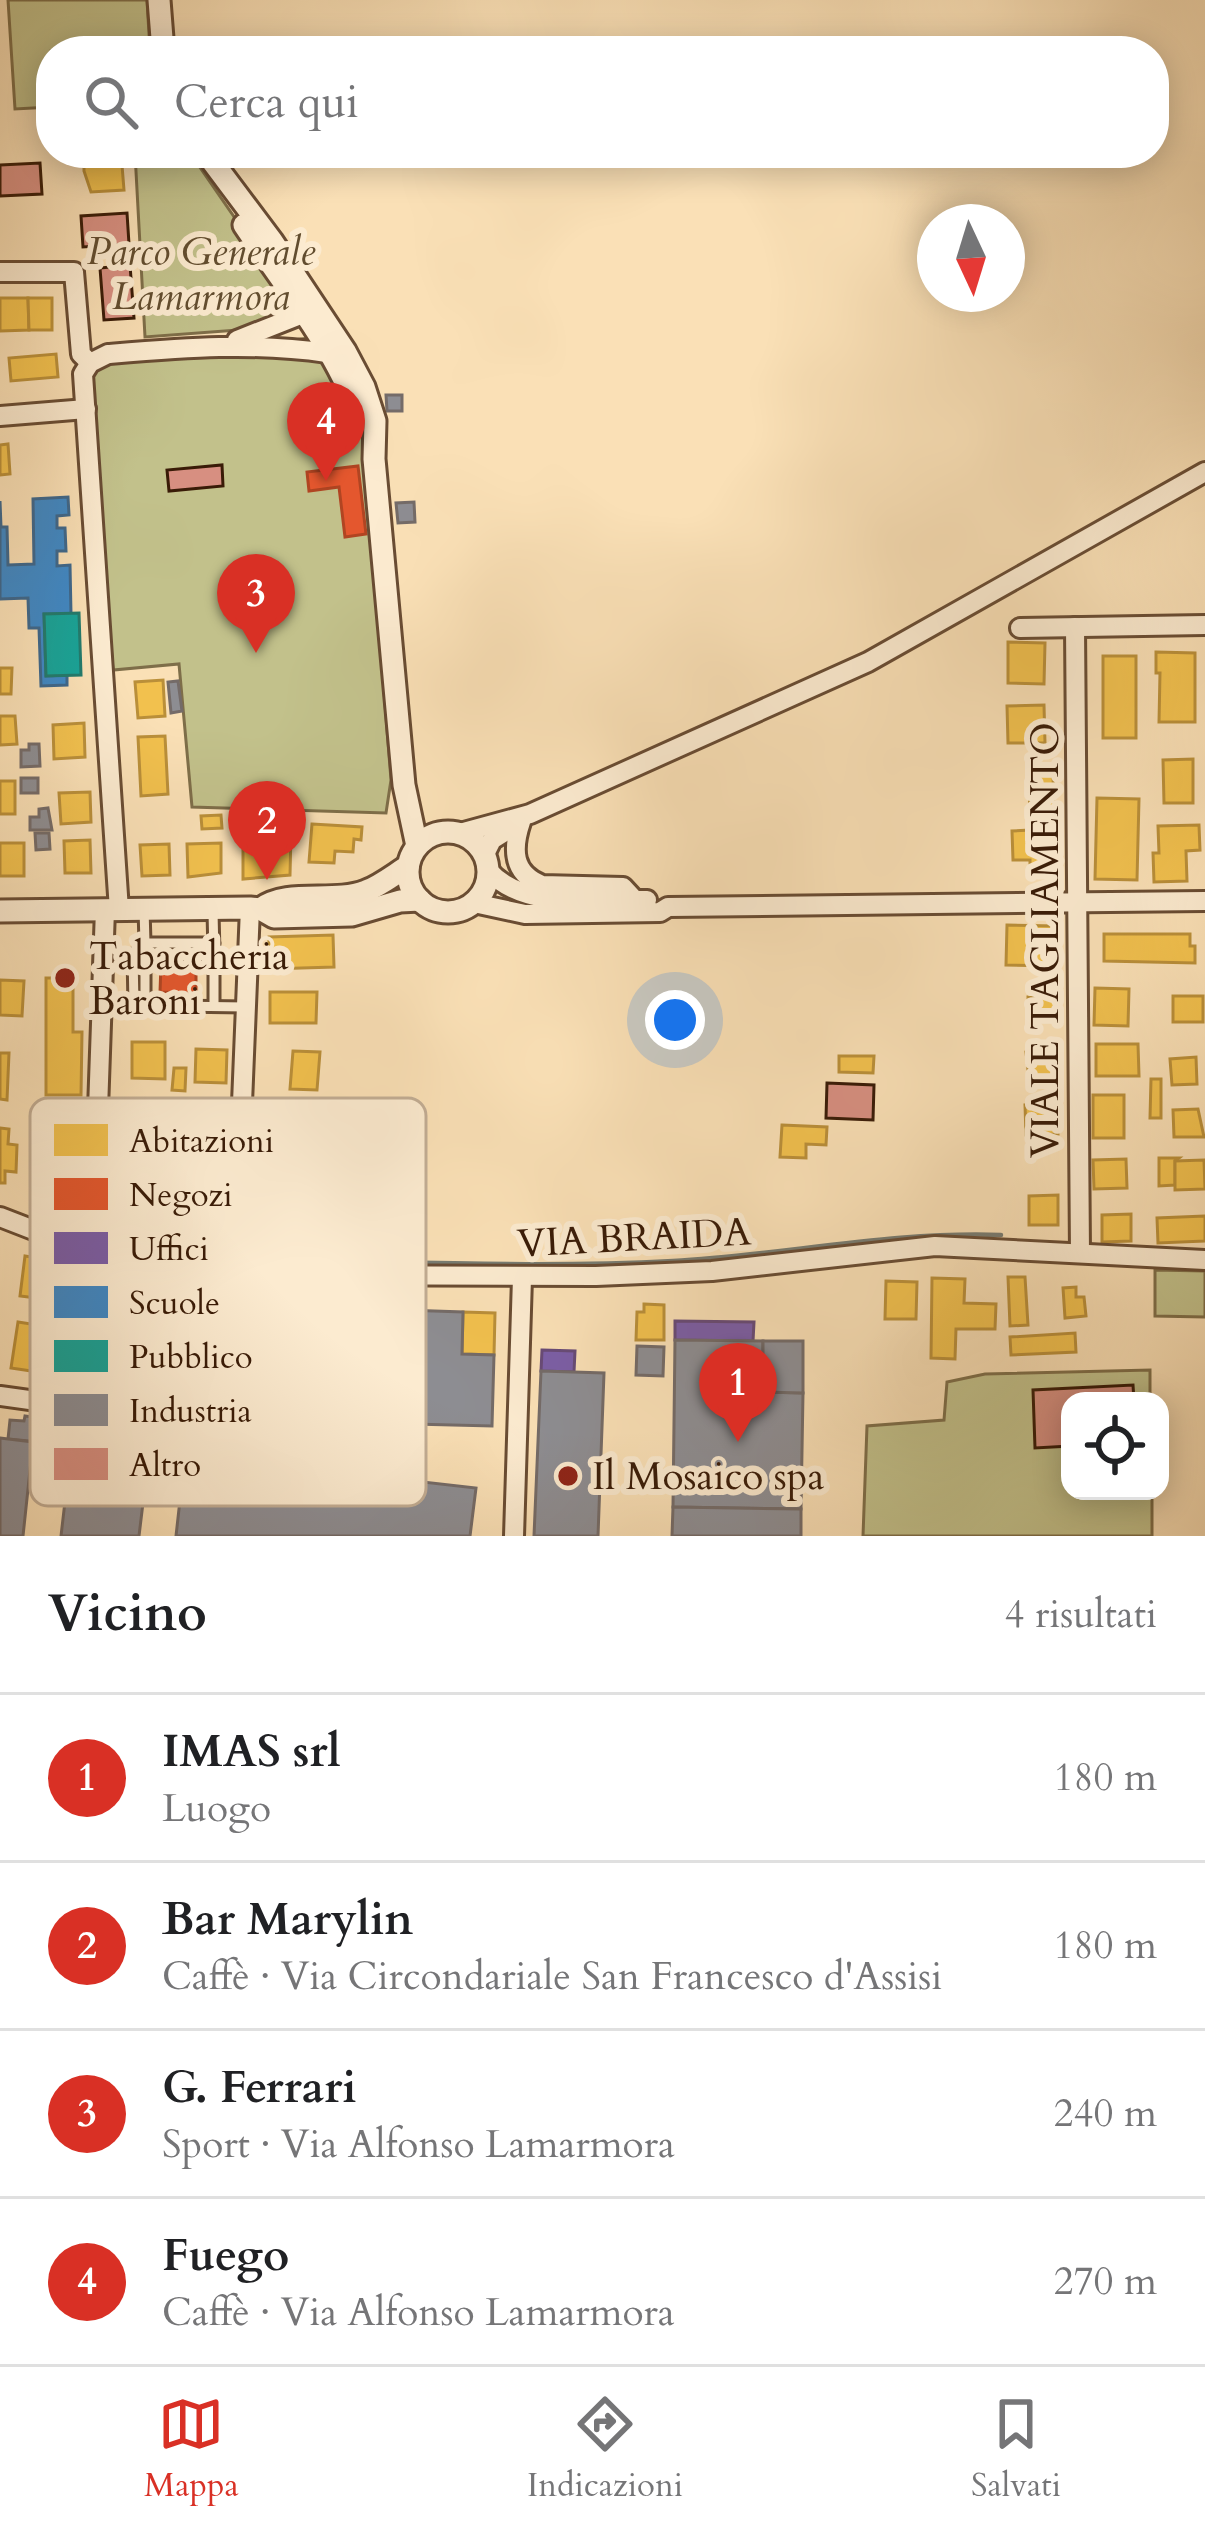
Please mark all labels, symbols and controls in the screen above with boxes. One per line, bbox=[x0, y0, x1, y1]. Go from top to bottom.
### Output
search box bbox=[36, 36, 1169, 168]
icon: search bbox=[78, 69, 144, 135]
text: Cerca qui bbox=[174, 72, 359, 133]
north arrow bbox=[917, 204, 1025, 312]
park label: Parco Generale Lamarmora bbox=[87, 225, 316, 323]
pin: 4 bbox=[287, 382, 365, 481]
pin: 3 bbox=[217, 554, 295, 653]
street label: VIALE TAGLIAMENTO bbox=[1019, 722, 1072, 1158]
pin: 2 bbox=[228, 781, 306, 880]
place label: Tabaccheria Baroni bbox=[89, 930, 289, 1028]
marker: Tabaccheria Baroni bbox=[52, 965, 78, 991]
your location bbox=[645, 990, 705, 1050]
legend bbox=[30, 1098, 426, 1506]
text: Abitazioni bbox=[129, 1119, 274, 1164]
text: Negozi bbox=[129, 1173, 233, 1218]
street label: VIA BRAIDA bbox=[516, 1205, 753, 1271]
text: Uffici bbox=[129, 1227, 209, 1272]
text: Scuole bbox=[129, 1281, 220, 1326]
text: Pubblico bbox=[129, 1335, 253, 1380]
pin: 1 bbox=[699, 1343, 777, 1442]
text: Industria bbox=[129, 1389, 252, 1434]
map controls bbox=[1061, 1392, 1169, 1500]
button: locate bbox=[1061, 1392, 1169, 1500]
text: Altro bbox=[129, 1443, 201, 1488]
place label: Il Mosaico spa bbox=[592, 1450, 825, 1503]
marker: Il Mosaico spa bbox=[555, 1463, 581, 1489]
text: Vicino bbox=[48, 1579, 207, 1649]
text: 4 risultati bbox=[1005, 1588, 1157, 1641]
text: IMAS srl bbox=[162, 1721, 341, 1782]
text: 1 bbox=[77, 1751, 97, 1804]
text: 180 m bbox=[1054, 1751, 1157, 1804]
text: Luogo bbox=[162, 1782, 271, 1835]
text: Bar Marylin bbox=[162, 1889, 413, 1950]
text: 2 bbox=[77, 1919, 97, 1972]
text: 180 m bbox=[1054, 1919, 1157, 1972]
text: Caffè · Via Circondariale San Francesco d'Assisi bbox=[162, 1950, 942, 2003]
text: G. Ferrari bbox=[162, 2057, 357, 2118]
text: 3 bbox=[77, 2087, 97, 2140]
text: 240 m bbox=[1054, 2087, 1157, 2140]
text: Sport · Via Alfonso Lamarmora bbox=[162, 2118, 675, 2171]
text: Fuego bbox=[162, 2225, 289, 2286]
text: 4 bbox=[77, 2255, 97, 2308]
text: 270 m bbox=[1054, 2255, 1157, 2308]
text: Caffè · Via Alfonso Lamarmora bbox=[162, 2286, 675, 2339]
tab: Mappa bbox=[144, 2391, 239, 2508]
tab: Indicazioni bbox=[527, 2391, 683, 2508]
tab: Salvati bbox=[971, 2391, 1061, 2508]

